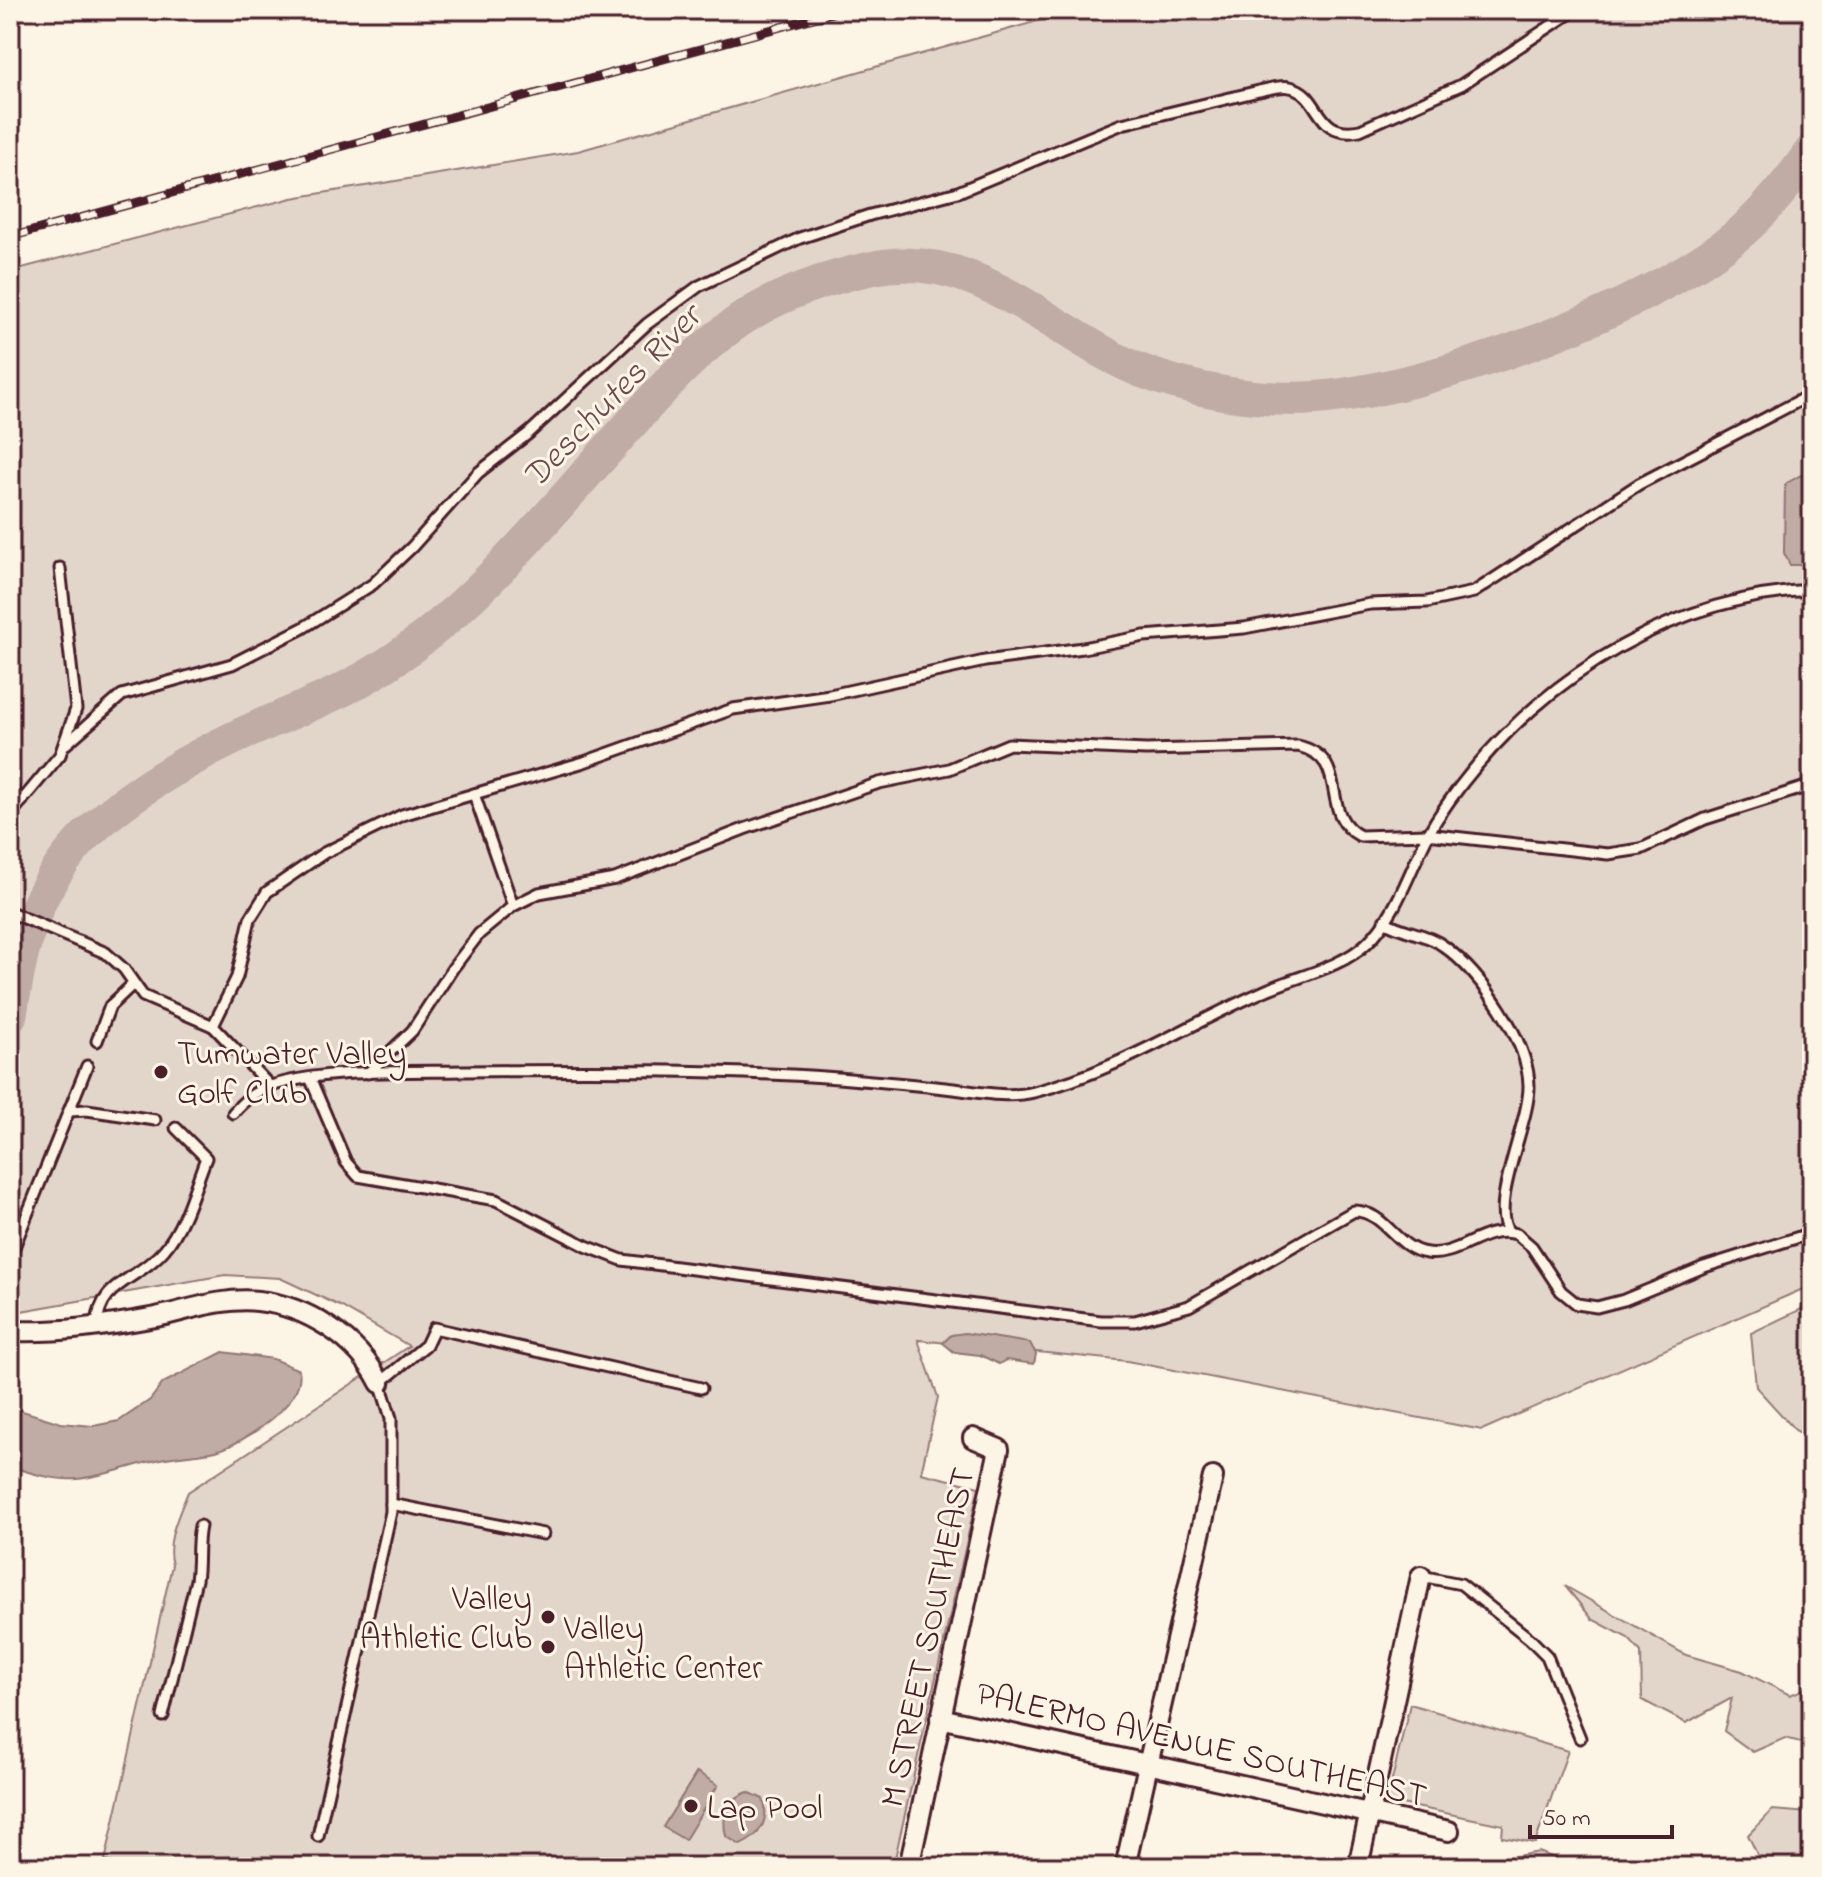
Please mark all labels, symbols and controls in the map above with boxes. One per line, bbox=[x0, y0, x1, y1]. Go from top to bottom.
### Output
water label: Deschutes River bbox=[511, 291, 718, 502]
place label: Tumwater Valley Golf Club bbox=[177, 1031, 406, 1120]
marker: Tumwater Valley Golf Club bbox=[152, 1063, 170, 1081]
street label: M STREET SOUTHEAST bbox=[869, 1463, 990, 1812]
place label: Valley Athletic Club bbox=[360, 1576, 532, 1665]
place label: Valley Athletic Center bbox=[563, 1606, 763, 1695]
marker: Valley Athletic Club bbox=[539, 1608, 557, 1626]
marker: Valley Athletic Center bbox=[539, 1638, 557, 1656]
street label: PALERMO AVENUE SOUTHEAST bbox=[971, 1671, 1431, 1823]
place label: Lap Pool bbox=[707, 1785, 823, 1835]
scale bar bbox=[1530, 1789, 1672, 1839]
marker: Lap Pool bbox=[682, 1797, 700, 1815]
text: 50 m bbox=[1542, 1802, 1591, 1837]

